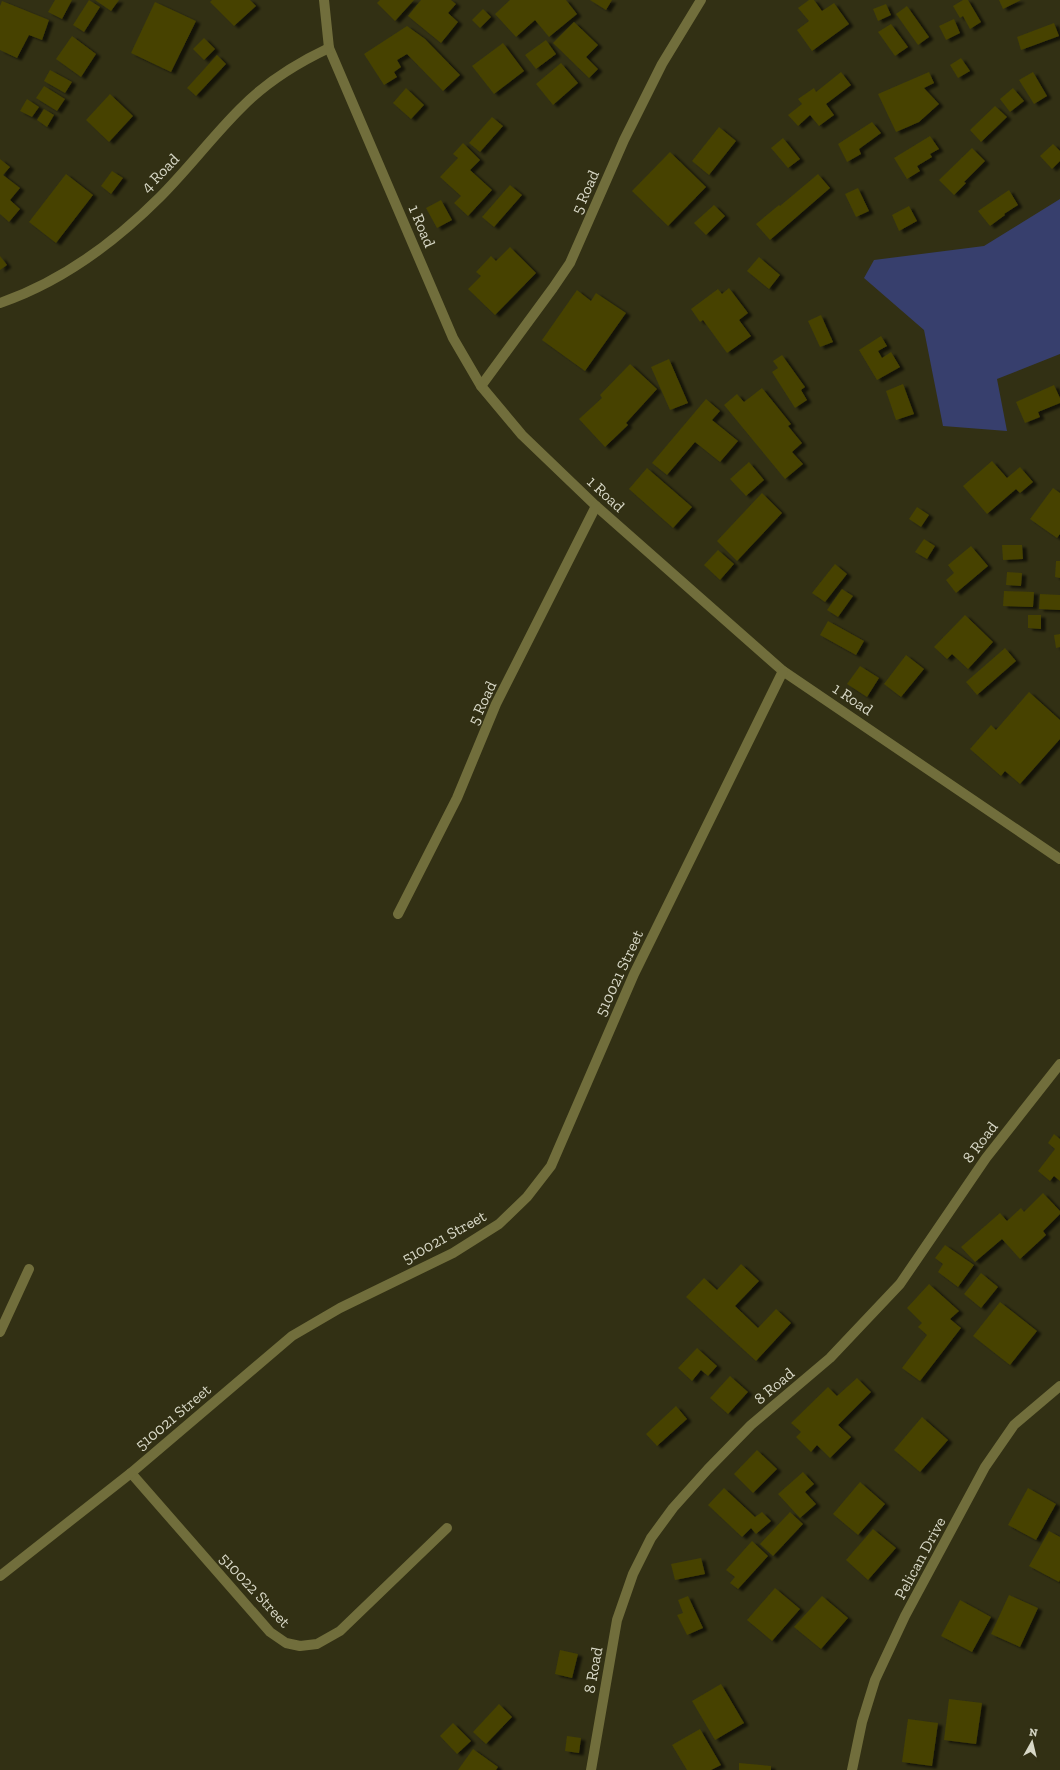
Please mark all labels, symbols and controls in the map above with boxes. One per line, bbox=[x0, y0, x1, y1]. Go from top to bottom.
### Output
street label: 4 Road bbox=[137, 149, 183, 196]
street label: 5 Road bbox=[567, 167, 603, 217]
street label: 1 Road bbox=[405, 202, 439, 250]
street label: 1 Road bbox=[583, 472, 629, 516]
street label: 5 Road bbox=[464, 678, 500, 728]
street label: 1 Road bbox=[829, 679, 877, 719]
street label: 510021 Street bbox=[591, 927, 647, 1019]
street label: 8 Road bbox=[958, 1117, 1002, 1166]
street label: 510021 Street bbox=[399, 1206, 489, 1268]
street label: 8 Road bbox=[750, 1364, 798, 1408]
street label: 510021 Street bbox=[131, 1380, 215, 1454]
street label: Pelican Drive bbox=[890, 1514, 950, 1602]
street label: 510022 Street bbox=[216, 1549, 294, 1631]
street label: 8 Road bbox=[580, 1645, 606, 1695]
north arrow bbox=[1012, 1722, 1052, 1762]
text: N bbox=[1028, 1726, 1039, 1740]

